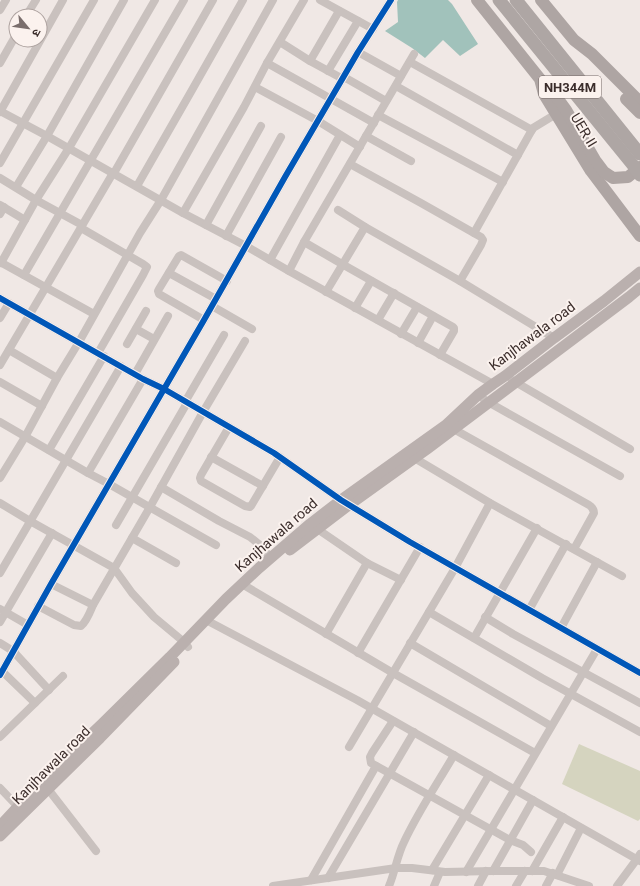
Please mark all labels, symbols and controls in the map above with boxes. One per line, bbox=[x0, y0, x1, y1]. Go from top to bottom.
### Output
north arrow bbox=[8, 8, 48, 48]
text: उ bbox=[29, 27, 44, 39]
road number: NH344M bbox=[539, 76, 601, 98]
street label: UER II bbox=[568, 110, 600, 150]
street label: Kanjhawala road bbox=[486, 298, 578, 374]
street label: Kanjhawala road bbox=[232, 495, 320, 575]
street label: Kanjhawala road bbox=[9, 723, 93, 807]

